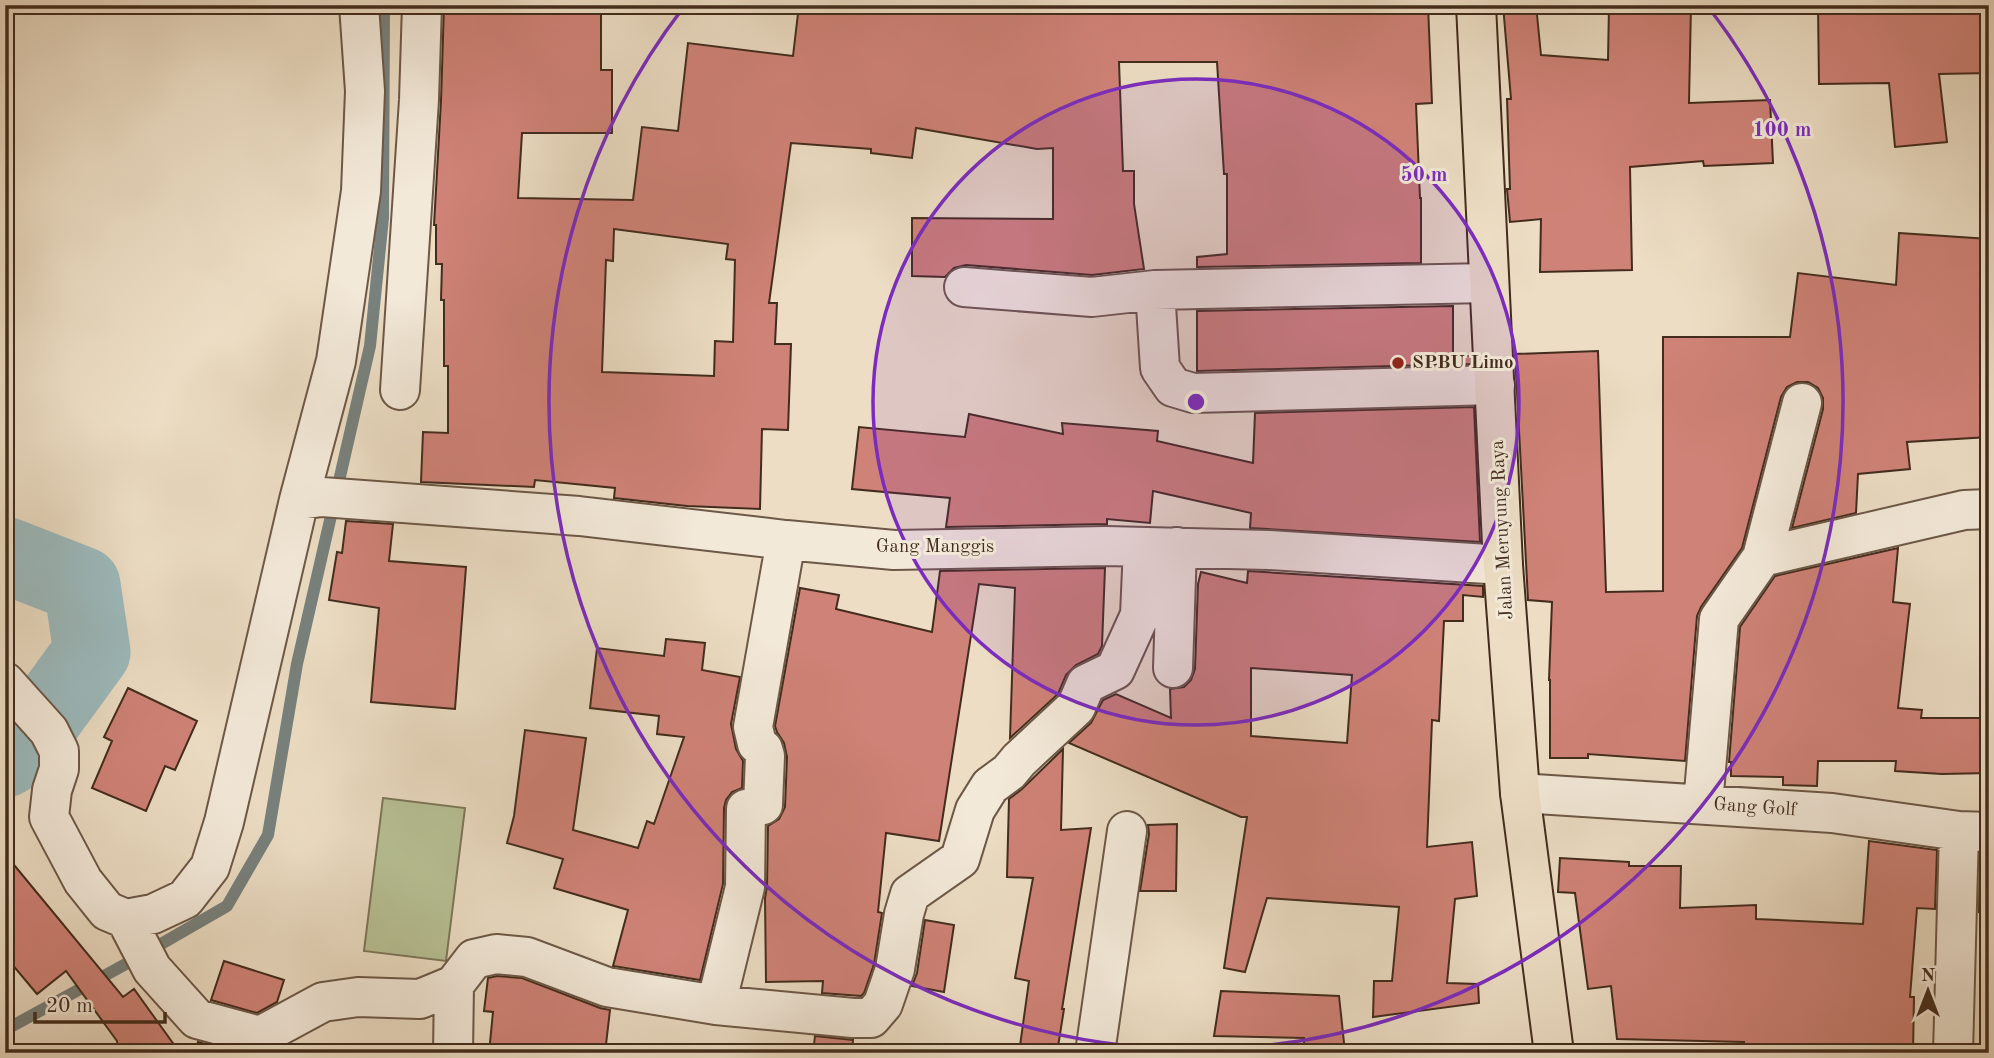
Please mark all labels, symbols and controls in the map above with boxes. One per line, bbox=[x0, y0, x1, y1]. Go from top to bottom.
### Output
text: 100 m bbox=[1752, 120, 1812, 141]
text: 50 m bbox=[1400, 165, 1448, 186]
place label: SPBU Limo bbox=[1412, 354, 1514, 373]
marker: SPBU Limo bbox=[1390, 355, 1406, 371]
centre of rings bbox=[1184, 390, 1208, 414]
street label: Jalan Meruyung Raya bbox=[1489, 439, 1517, 620]
street label: Gang Manggis bbox=[876, 538, 994, 557]
street label: Gang Golf bbox=[1713, 796, 1798, 820]
north arrow bbox=[1892, 956, 1962, 1026]
text: N bbox=[1921, 967, 1936, 986]
scale bar bbox=[35, 981, 164, 1025]
text: 20 m bbox=[46, 996, 93, 1017]

